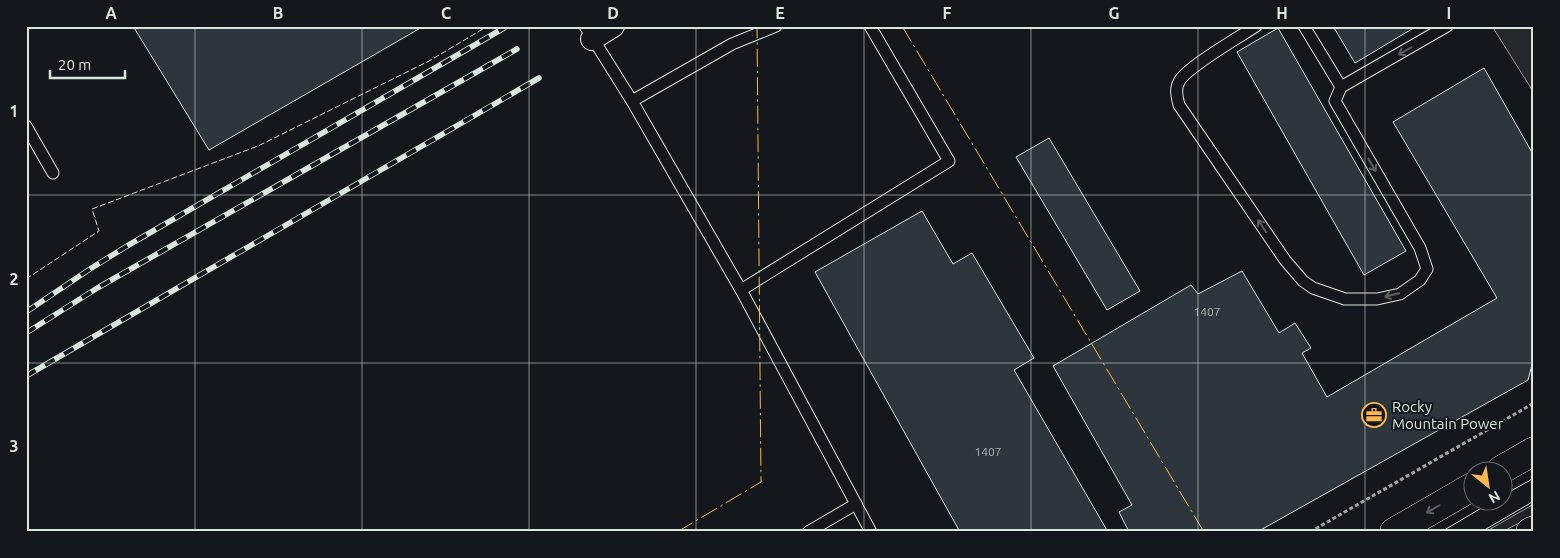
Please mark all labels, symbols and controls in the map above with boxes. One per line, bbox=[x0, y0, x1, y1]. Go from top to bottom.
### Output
text: A bbox=[105, 4, 117, 22]
text: B bbox=[273, 4, 283, 22]
text: C bbox=[441, 4, 451, 22]
text: D bbox=[607, 4, 619, 22]
text: E bbox=[775, 4, 785, 22]
text: F bbox=[943, 4, 952, 22]
text: G bbox=[1108, 4, 1120, 22]
text: H bbox=[1276, 4, 1288, 22]
text: I bbox=[1447, 4, 1451, 22]
one-way arrow bbox=[1398, 46, 1412, 56]
scale bar bbox=[50, 48, 125, 80]
text: 20 m bbox=[58, 56, 91, 73]
text: 1 bbox=[9, 102, 19, 120]
one-way arrow bbox=[1368, 158, 1378, 172]
one-way arrow bbox=[1256, 220, 1266, 234]
text: 2 bbox=[9, 270, 19, 288]
one-way arrow bbox=[1385, 291, 1401, 300]
house number: 1407 bbox=[1193, 305, 1221, 318]
place label: Rocky Mountain Power bbox=[1392, 398, 1504, 432]
office icon: Rocky Mountain Power bbox=[1361, 402, 1387, 428]
text: 3 bbox=[9, 437, 19, 455]
house number: 1407 bbox=[974, 445, 1002, 458]
north arrow bbox=[1462, 460, 1512, 510]
text: N bbox=[1486, 488, 1503, 507]
one-way arrow bbox=[1427, 505, 1441, 515]

